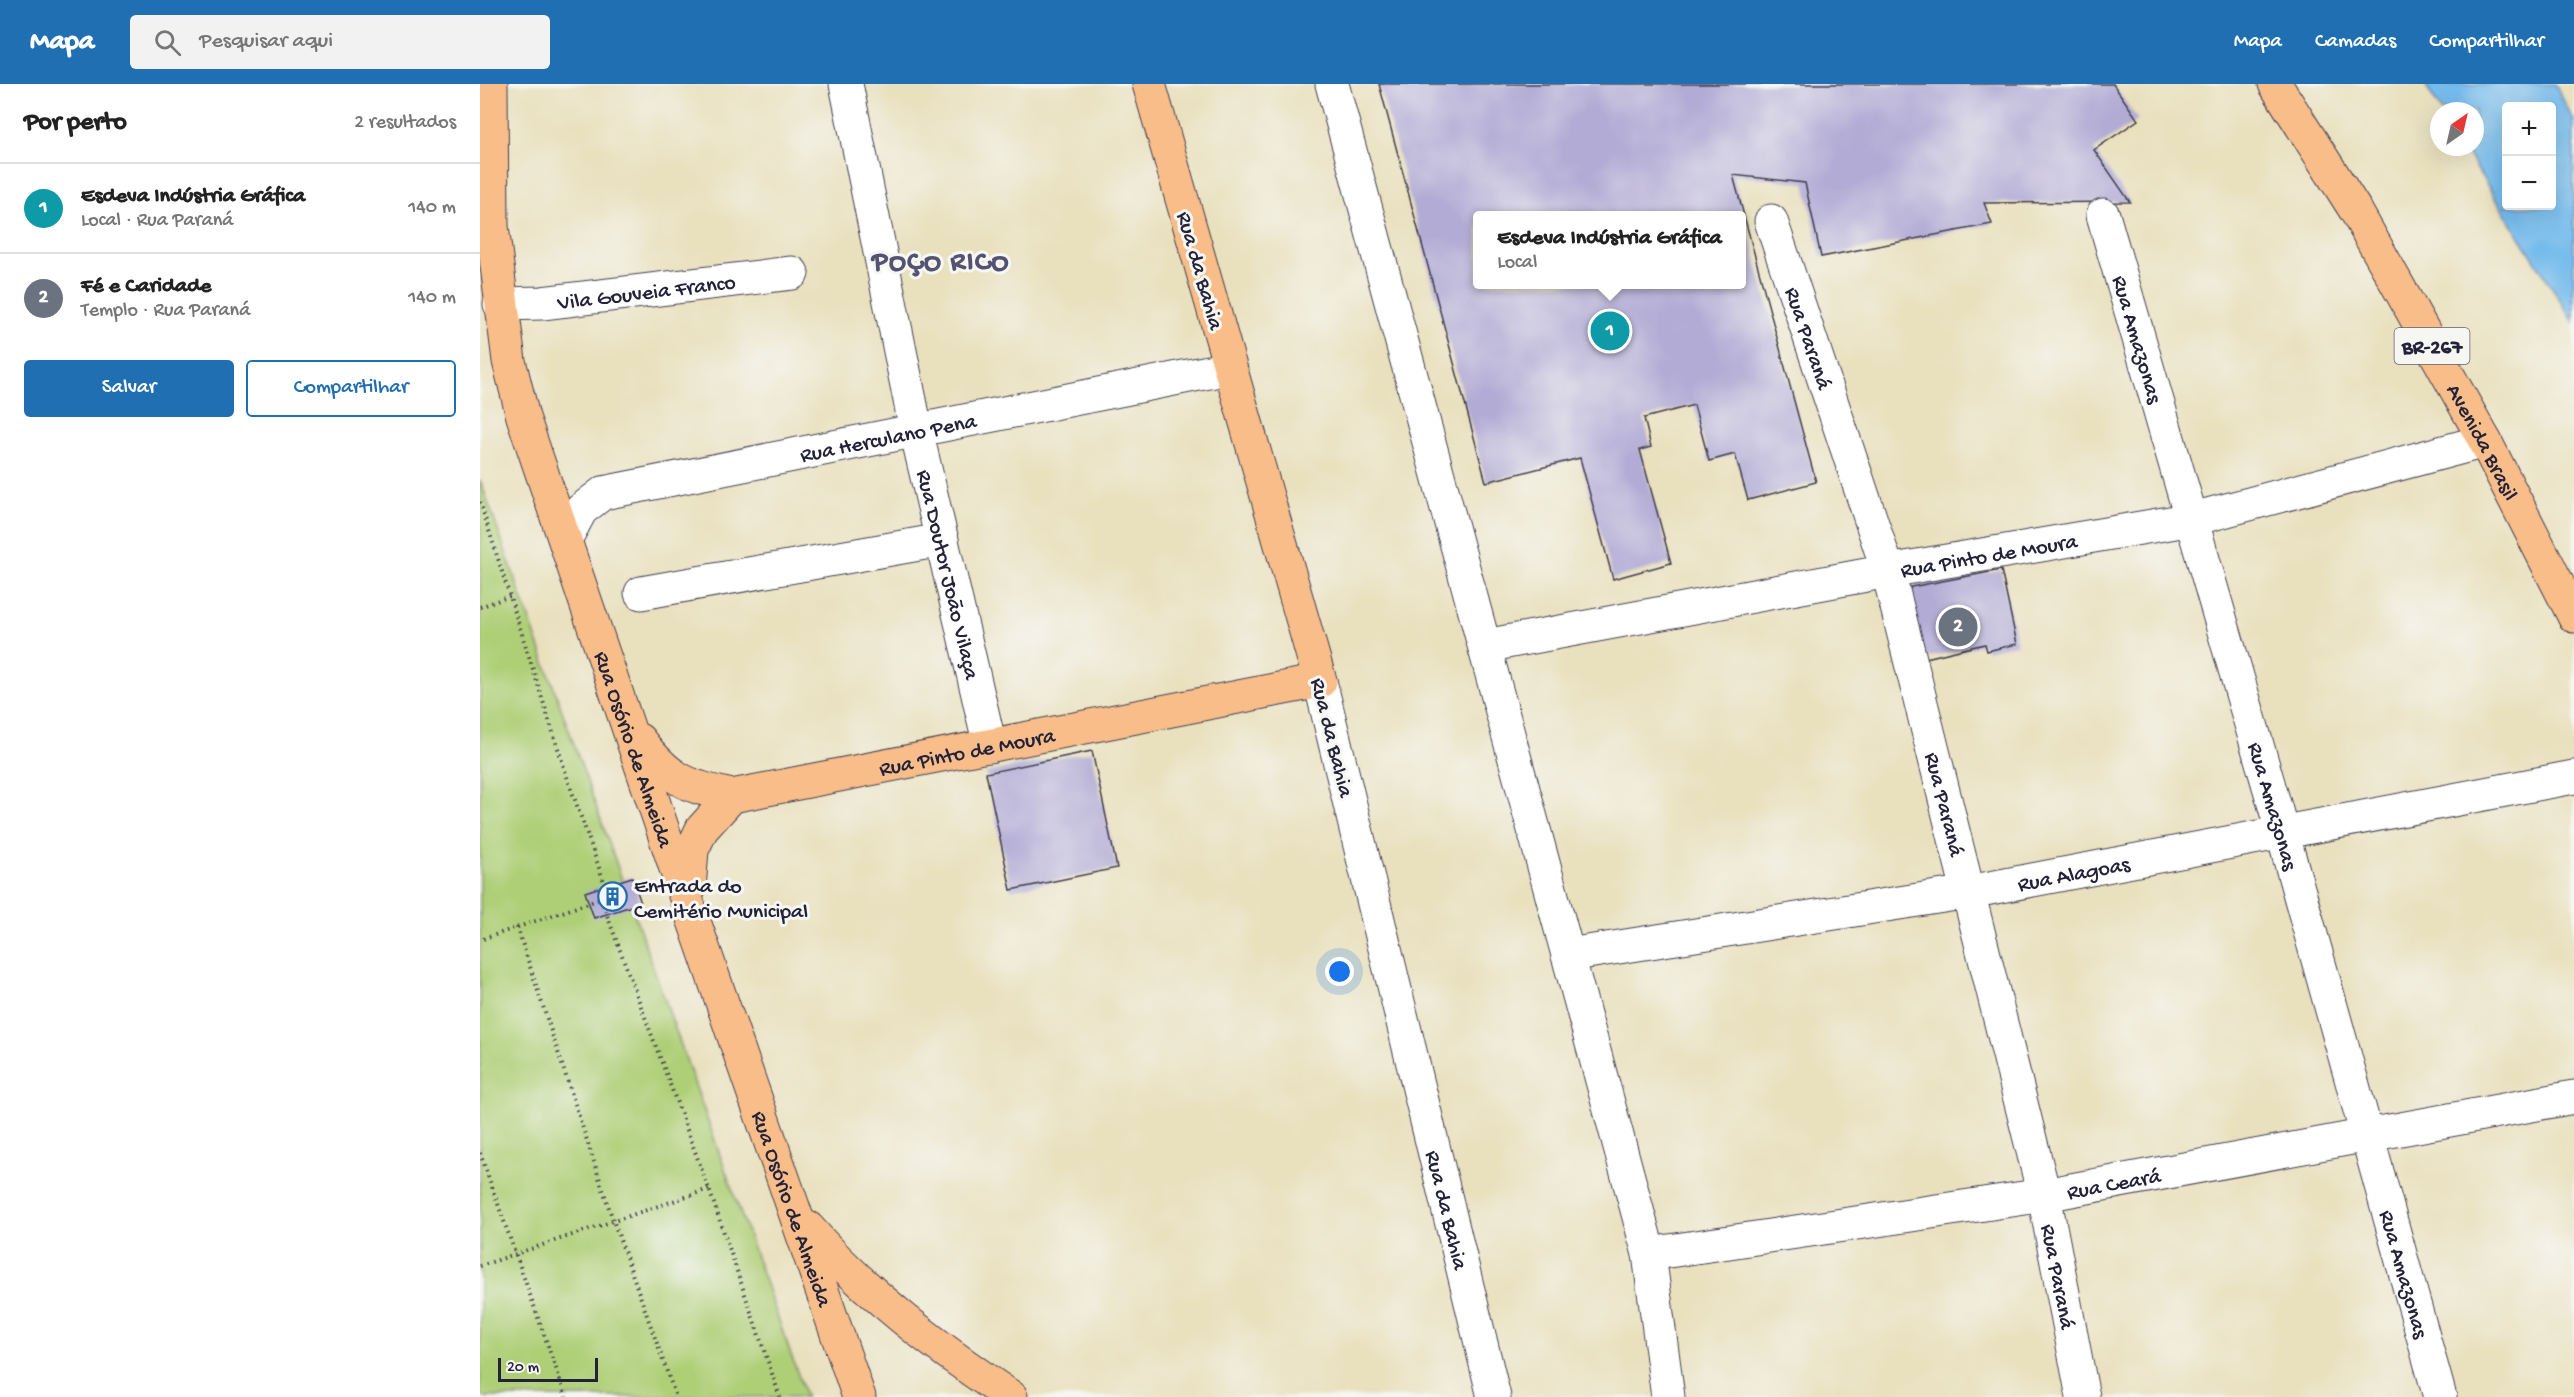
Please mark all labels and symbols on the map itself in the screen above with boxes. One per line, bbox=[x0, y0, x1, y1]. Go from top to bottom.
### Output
north arrow bbox=[2430, 102, 2484, 156]
street label: Rua da Bahia bbox=[1169, 209, 1228, 334]
district label: POÇO RICO bbox=[870, 247, 1010, 280]
street label: Vila Gouveia Franco bbox=[555, 271, 737, 318]
street label: Rua Amazonas bbox=[2104, 273, 2166, 408]
street label: Rua Paraná bbox=[1777, 284, 1836, 394]
pin: 1 bbox=[1590, 308, 1630, 354]
road number: BR-267 bbox=[2394, 328, 2470, 364]
street label: Avenida Brasil bbox=[2439, 380, 2522, 506]
street label: Rua Herculano Pena bbox=[798, 410, 980, 470]
street label: Rua Doutor João Vilaça bbox=[909, 468, 983, 683]
street label: Rua Pinto de Moura bbox=[1899, 530, 2080, 586]
pin: 2 bbox=[1938, 604, 1978, 650]
street label: Rua Osório de Almeida bbox=[586, 648, 677, 852]
street label: Rua da Bahia bbox=[1303, 676, 1358, 801]
street label: Rua Pinto de Moura bbox=[877, 724, 1058, 784]
street label: Rua Amazonas bbox=[2240, 740, 2302, 875]
street label: Rua Paraná bbox=[1917, 750, 1968, 860]
street label: Rua Alagoas bbox=[2016, 853, 2133, 900]
place label: Entrada do Cemitério Municipal bbox=[634, 875, 808, 926]
building icon: Entrada do Cemitério Municipal bbox=[597, 881, 629, 913]
your location bbox=[1325, 957, 1354, 986]
street label: Rua Osório de Almeida bbox=[744, 1108, 836, 1312]
street label: Rua da Bahia bbox=[1418, 1148, 1472, 1274]
street label: Rua Ceará bbox=[2065, 1165, 2164, 1207]
street label: Rua Amazonas bbox=[2371, 1208, 2432, 1343]
street label: Rua Paraná bbox=[2033, 1222, 2079, 1332]
scale bar bbox=[498, 1355, 598, 1382]

